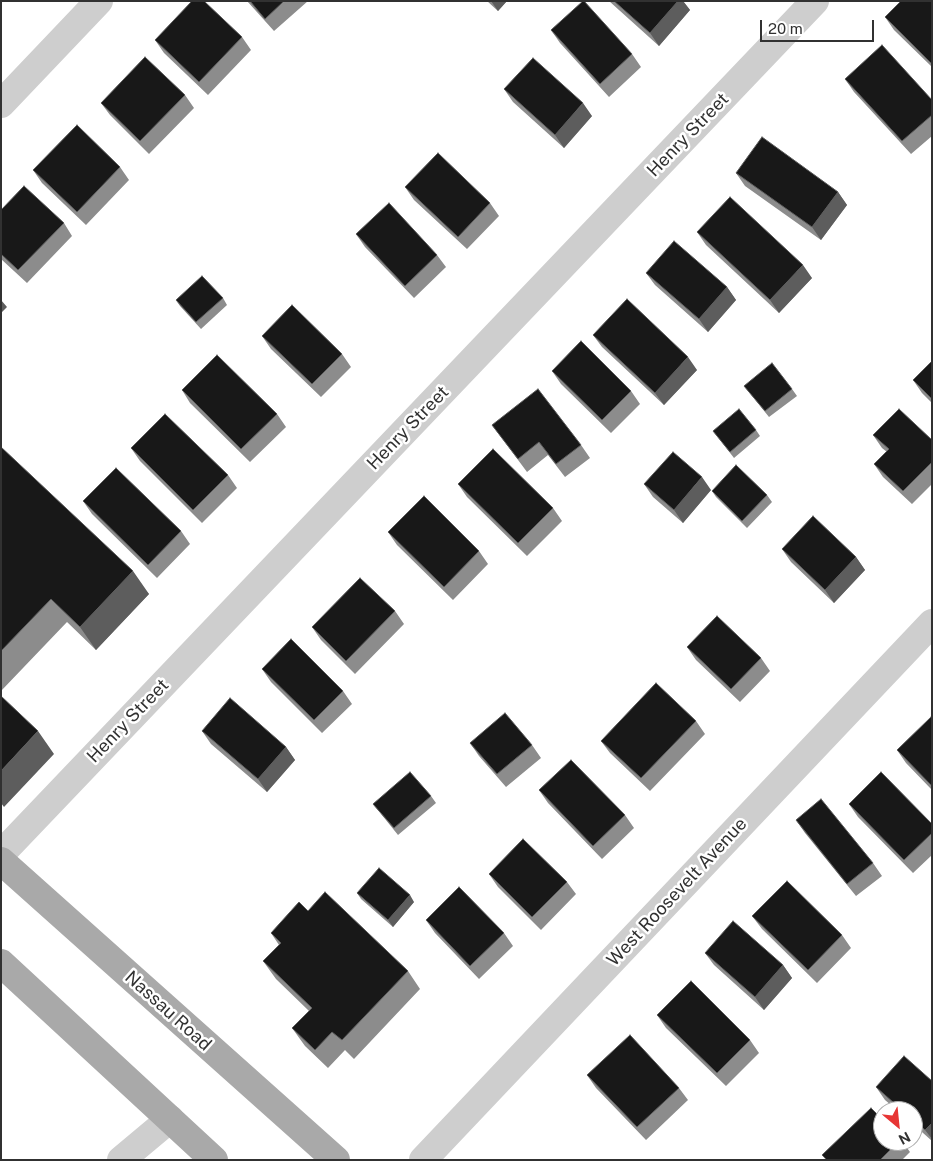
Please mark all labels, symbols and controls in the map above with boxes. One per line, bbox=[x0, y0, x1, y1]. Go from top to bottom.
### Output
scale bar bbox=[763, 10, 877, 42]
text: 20 m bbox=[768, 20, 803, 37]
street label: Henry Street bbox=[643, 89, 733, 181]
street label: Henry Street bbox=[363, 382, 453, 474]
street label: Henry Street bbox=[83, 675, 173, 767]
street label: West Roosevelt Avenue bbox=[603, 813, 751, 971]
street label: Nassau Road bbox=[120, 967, 216, 1055]
north arrow bbox=[873, 1101, 923, 1151]
text: N bbox=[896, 1129, 913, 1148]

